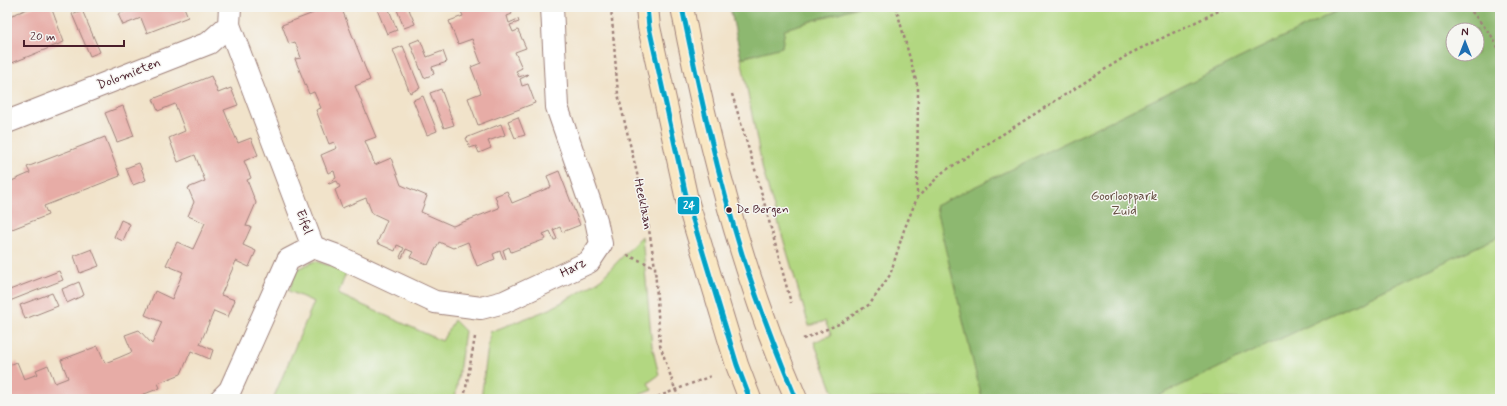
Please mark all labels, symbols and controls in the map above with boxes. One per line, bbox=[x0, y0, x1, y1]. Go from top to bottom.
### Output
scale bar bbox=[24, 22, 124, 48]
north arrow bbox=[1445, 22, 1485, 62]
text: N bbox=[1461, 26, 1469, 40]
text: 20 m bbox=[30, 29, 56, 45]
street label: Dolomieten bbox=[95, 54, 163, 94]
street label: Heeklaan bbox=[629, 177, 657, 231]
park label: Goorlooppark Zuid bbox=[1091, 188, 1158, 220]
line badge: 24 bbox=[677, 196, 700, 215]
text: 24 bbox=[683, 199, 695, 213]
place label: De Bergen bbox=[736, 202, 789, 218]
marker: De Bergen bbox=[724, 205, 734, 215]
street label: Eifel bbox=[292, 207, 316, 237]
street label: Harz bbox=[557, 254, 589, 282]

